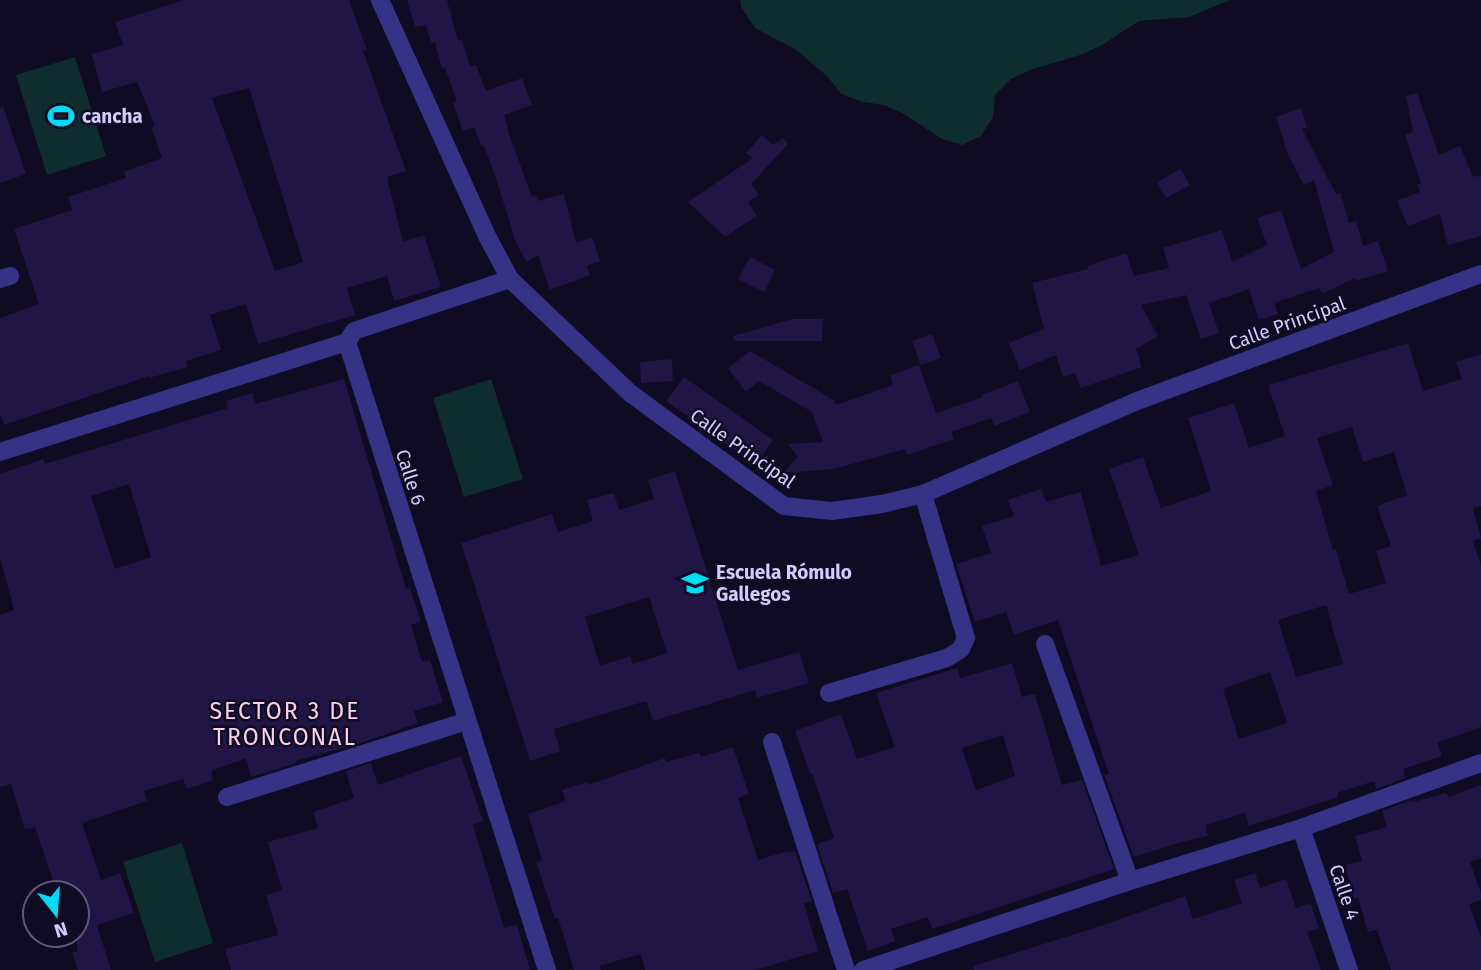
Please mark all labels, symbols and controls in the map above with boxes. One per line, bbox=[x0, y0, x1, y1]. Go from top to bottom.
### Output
sports icon: cancha bbox=[46, 101, 76, 131]
place label: cancha bbox=[82, 105, 143, 128]
street label: Calle Principal bbox=[1226, 292, 1349, 355]
street label: Calle Principal bbox=[686, 404, 800, 493]
street label: Calle 6 bbox=[391, 446, 430, 508]
place label: Escuela Rómulo Gallegos bbox=[716, 561, 852, 606]
school or university icon: Escuela Rómulo Gallegos bbox=[680, 568, 710, 598]
district label: SECTOR 3 DE TRONCONAL bbox=[210, 697, 360, 751]
street label: Calle 4 bbox=[1324, 861, 1365, 923]
north arrow bbox=[21, 879, 91, 949]
text: N bbox=[51, 917, 70, 943]

